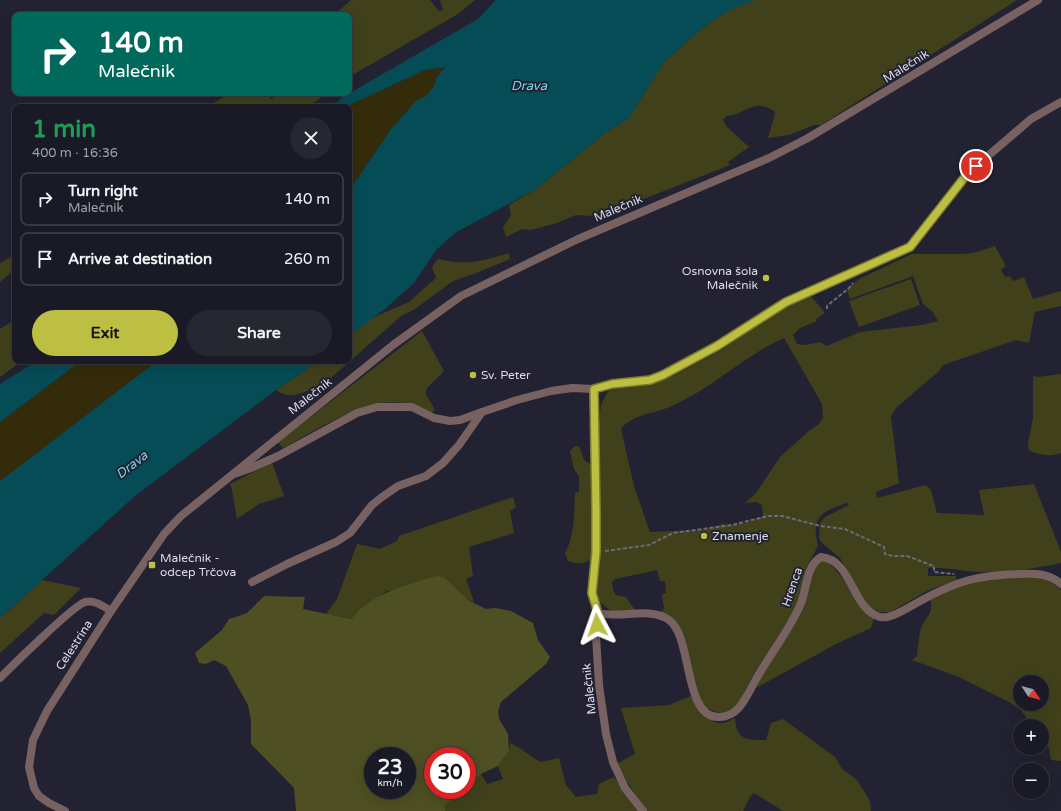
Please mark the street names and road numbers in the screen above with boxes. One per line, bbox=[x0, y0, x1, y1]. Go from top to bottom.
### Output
street label: Malečnik bbox=[881, 46, 932, 86]
street label: Malečnik bbox=[592, 191, 645, 224]
street label: Malečnik bbox=[285, 374, 335, 417]
street label: Hrenca bbox=[779, 566, 805, 608]
street label: Celestrina bbox=[53, 617, 95, 673]
street label: Malečnik bbox=[579, 662, 599, 715]

